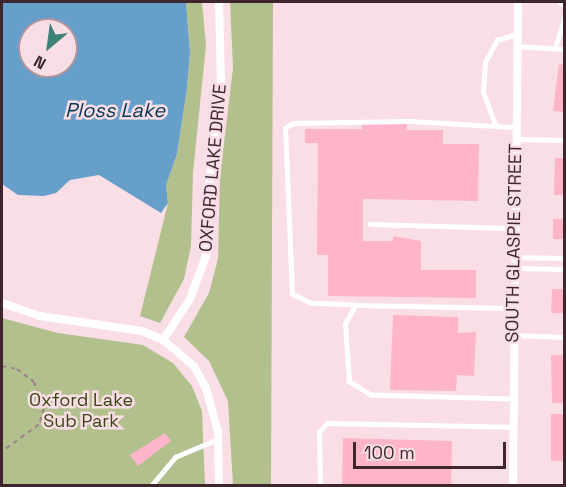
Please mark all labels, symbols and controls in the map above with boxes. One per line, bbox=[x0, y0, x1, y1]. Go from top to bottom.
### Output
north arrow bbox=[18, 18, 78, 78]
text: N bbox=[30, 51, 50, 74]
street label: OXFORD LAKE DRIVE bbox=[195, 83, 231, 253]
water label: Ploss Lake bbox=[65, 98, 165, 122]
street label: SOUTH GLASPIE STREET bbox=[501, 143, 527, 343]
park label: Oxford Lake Sub Park bbox=[29, 390, 133, 432]
scale bar bbox=[356, 430, 509, 468]
text: 100 m bbox=[364, 441, 415, 464]

